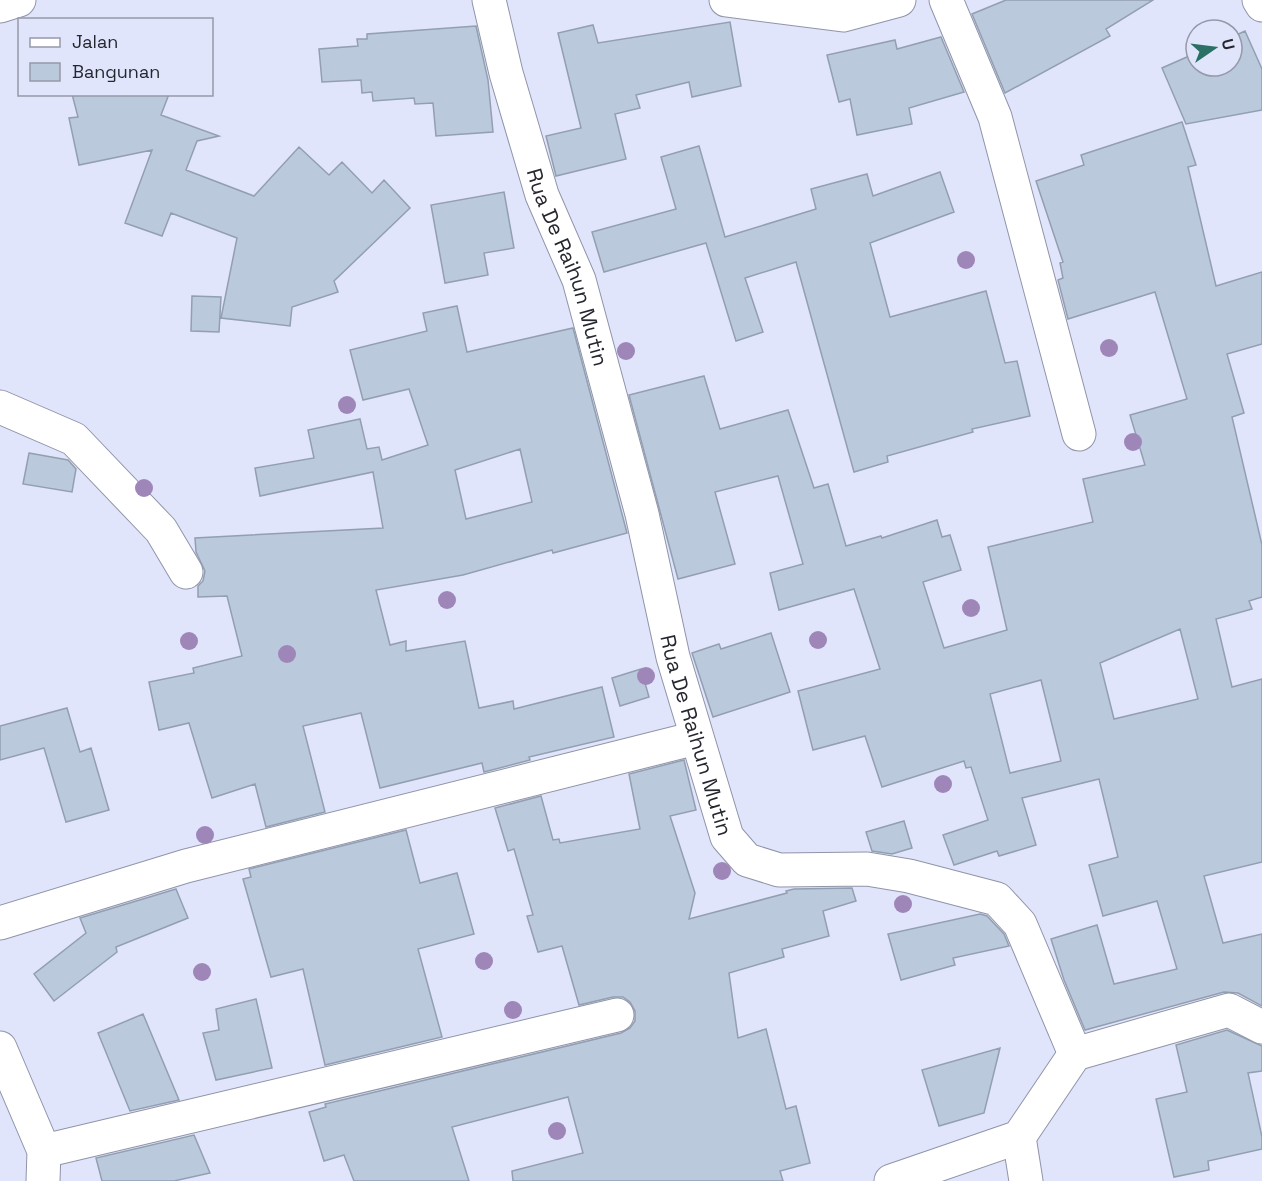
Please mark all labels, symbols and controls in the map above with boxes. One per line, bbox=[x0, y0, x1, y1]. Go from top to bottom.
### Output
legend bbox=[18, 18, 213, 96]
north arrow bbox=[1184, 18, 1244, 78]
text: Jalan bbox=[72, 30, 118, 53]
text: U bbox=[1217, 37, 1240, 52]
text: Bangunan bbox=[72, 60, 160, 83]
street label: Rua De Raihun Mutin bbox=[521, 165, 615, 369]
street label: Rua De Raihun Mutin bbox=[655, 632, 739, 839]

